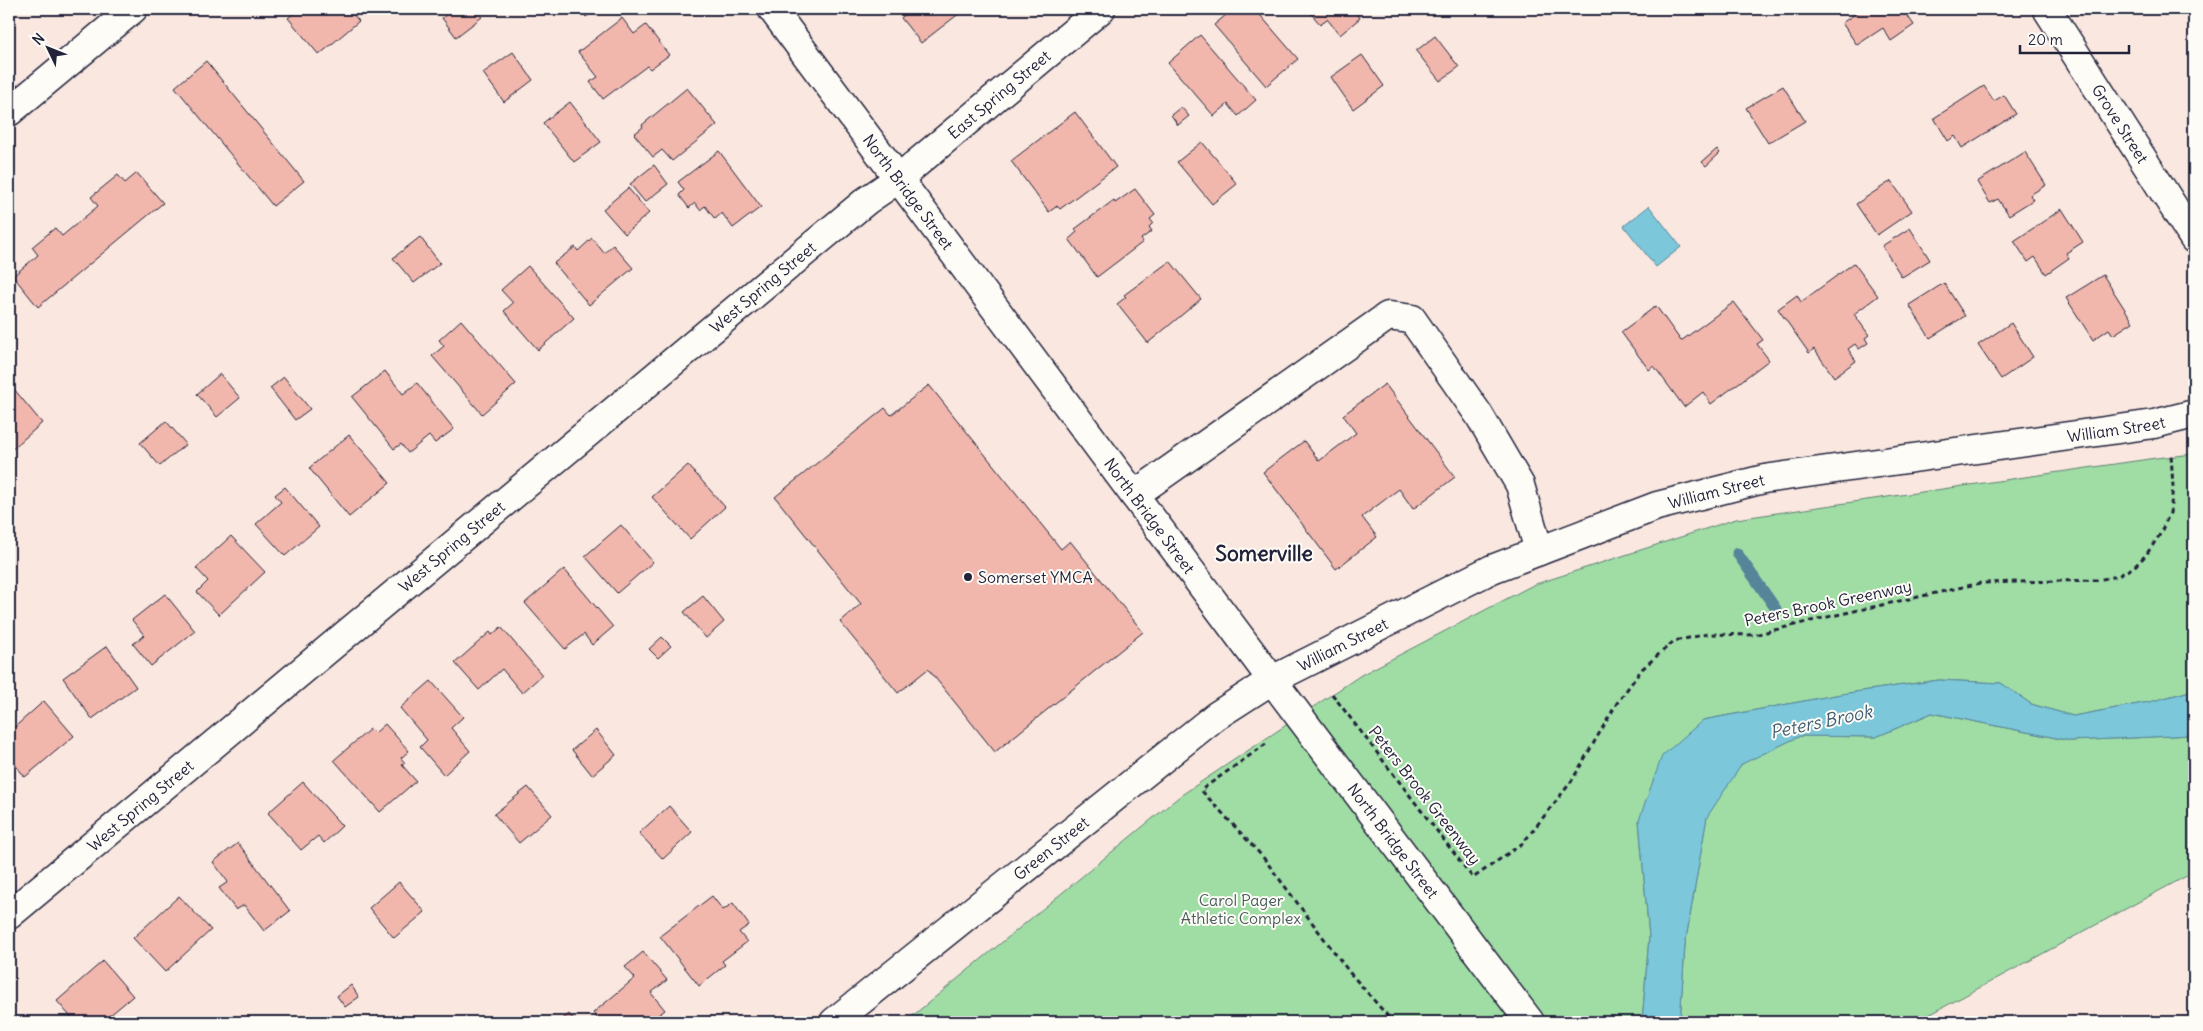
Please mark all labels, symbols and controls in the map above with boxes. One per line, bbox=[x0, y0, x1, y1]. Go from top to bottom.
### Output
north arrow bbox=[22, 22, 72, 72]
scale bar bbox=[2020, 22, 2129, 54]
text: N bbox=[29, 29, 48, 49]
text: 20 m bbox=[2028, 30, 2063, 49]
street label: East Spring Street bbox=[944, 45, 1055, 143]
street label: Grove Street bbox=[2088, 80, 2153, 167]
street label: North Bridge Street bbox=[859, 130, 958, 254]
street label: West Spring Street bbox=[706, 237, 820, 337]
street label: William Street bbox=[2066, 411, 2168, 446]
street label: North Bridge Street bbox=[1100, 454, 1200, 578]
street label: William Street bbox=[1666, 469, 1767, 513]
street label: West Spring Street bbox=[394, 496, 509, 596]
district label: Somerville bbox=[1215, 540, 1313, 567]
place label: Somerset YMCA bbox=[978, 567, 1093, 587]
marker: Somerset YMCA bbox=[962, 571, 974, 583]
street label: Peters Brook Greenway bbox=[1742, 575, 1914, 631]
street label: William Street bbox=[1294, 613, 1392, 676]
water label: Peters Brook bbox=[1768, 699, 1876, 744]
street label: Peters Brook Greenway bbox=[1365, 722, 1485, 868]
street label: West Spring Street bbox=[83, 755, 198, 855]
street label: North Bridge Street bbox=[1343, 779, 1443, 903]
street label: Green Street bbox=[1009, 812, 1093, 884]
park label: Carol Pager Athletic Complex bbox=[1181, 890, 1301, 928]

